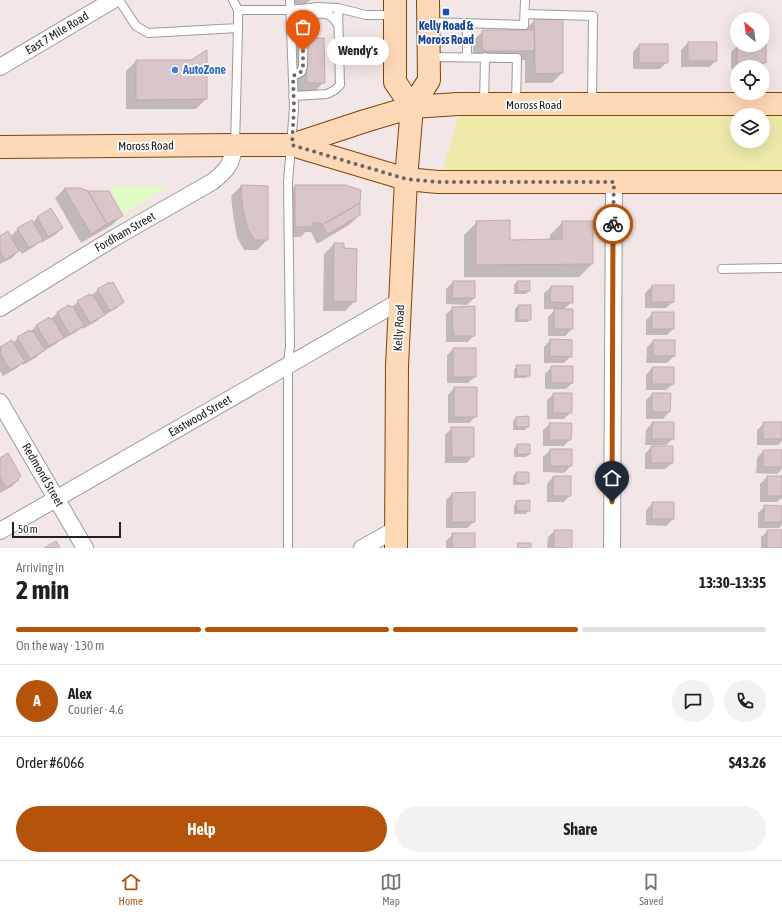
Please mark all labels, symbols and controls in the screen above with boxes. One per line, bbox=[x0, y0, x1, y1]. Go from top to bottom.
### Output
marker: Kelly Road & Moross Road bbox=[441, 7, 451, 17]
street label: East 7 Mile Road bbox=[23, 9, 91, 57]
pin bbox=[286, 10, 320, 51]
north arrow bbox=[730, 12, 770, 52]
map controls bbox=[730, 12, 770, 148]
icon: bag bbox=[292, 16, 314, 38]
place label: Kelly Road & Moross Road bbox=[418, 19, 474, 47]
callout: Wendy's bbox=[327, 37, 389, 65]
text: Wendy's bbox=[338, 43, 378, 58]
button: locate bbox=[730, 60, 770, 100]
place label: AutoZone bbox=[182, 63, 227, 77]
marker: AutoZone bbox=[170, 65, 180, 75]
street label: Moross Road bbox=[506, 98, 562, 112]
button: layers bbox=[730, 108, 770, 148]
street label: Moross Road bbox=[118, 139, 174, 153]
courier bbox=[593, 204, 633, 244]
street label: Fordham Street bbox=[92, 209, 158, 255]
icon: bike bbox=[602, 213, 624, 235]
street label: Kelly Road bbox=[391, 304, 407, 352]
street label: Eastwood Street bbox=[166, 392, 234, 440]
street label: Redmond Street bbox=[19, 441, 67, 510]
pin bbox=[595, 461, 629, 502]
icon: home bbox=[601, 467, 623, 489]
scale bar bbox=[12, 520, 121, 539]
text: 50 m bbox=[18, 523, 38, 535]
text: Arriving in bbox=[16, 560, 64, 575]
text: 13:30–13:35 bbox=[699, 574, 766, 591]
text: 2 min bbox=[16, 575, 69, 605]
text: On the way · 130 m bbox=[16, 638, 104, 653]
button: chat bbox=[672, 680, 714, 722]
button: phone bbox=[724, 680, 766, 722]
text: Alex bbox=[68, 685, 92, 702]
text: A bbox=[33, 692, 41, 709]
text: Courier · 4.6 bbox=[68, 702, 124, 717]
text: Order #6066 bbox=[16, 754, 84, 771]
text: $43.26 bbox=[729, 754, 766, 771]
button: Help bbox=[16, 806, 387, 852]
button: Share bbox=[395, 806, 766, 852]
tab: Home bbox=[119, 871, 143, 907]
tab: Map bbox=[380, 871, 402, 907]
tab: Saved bbox=[639, 871, 663, 907]

